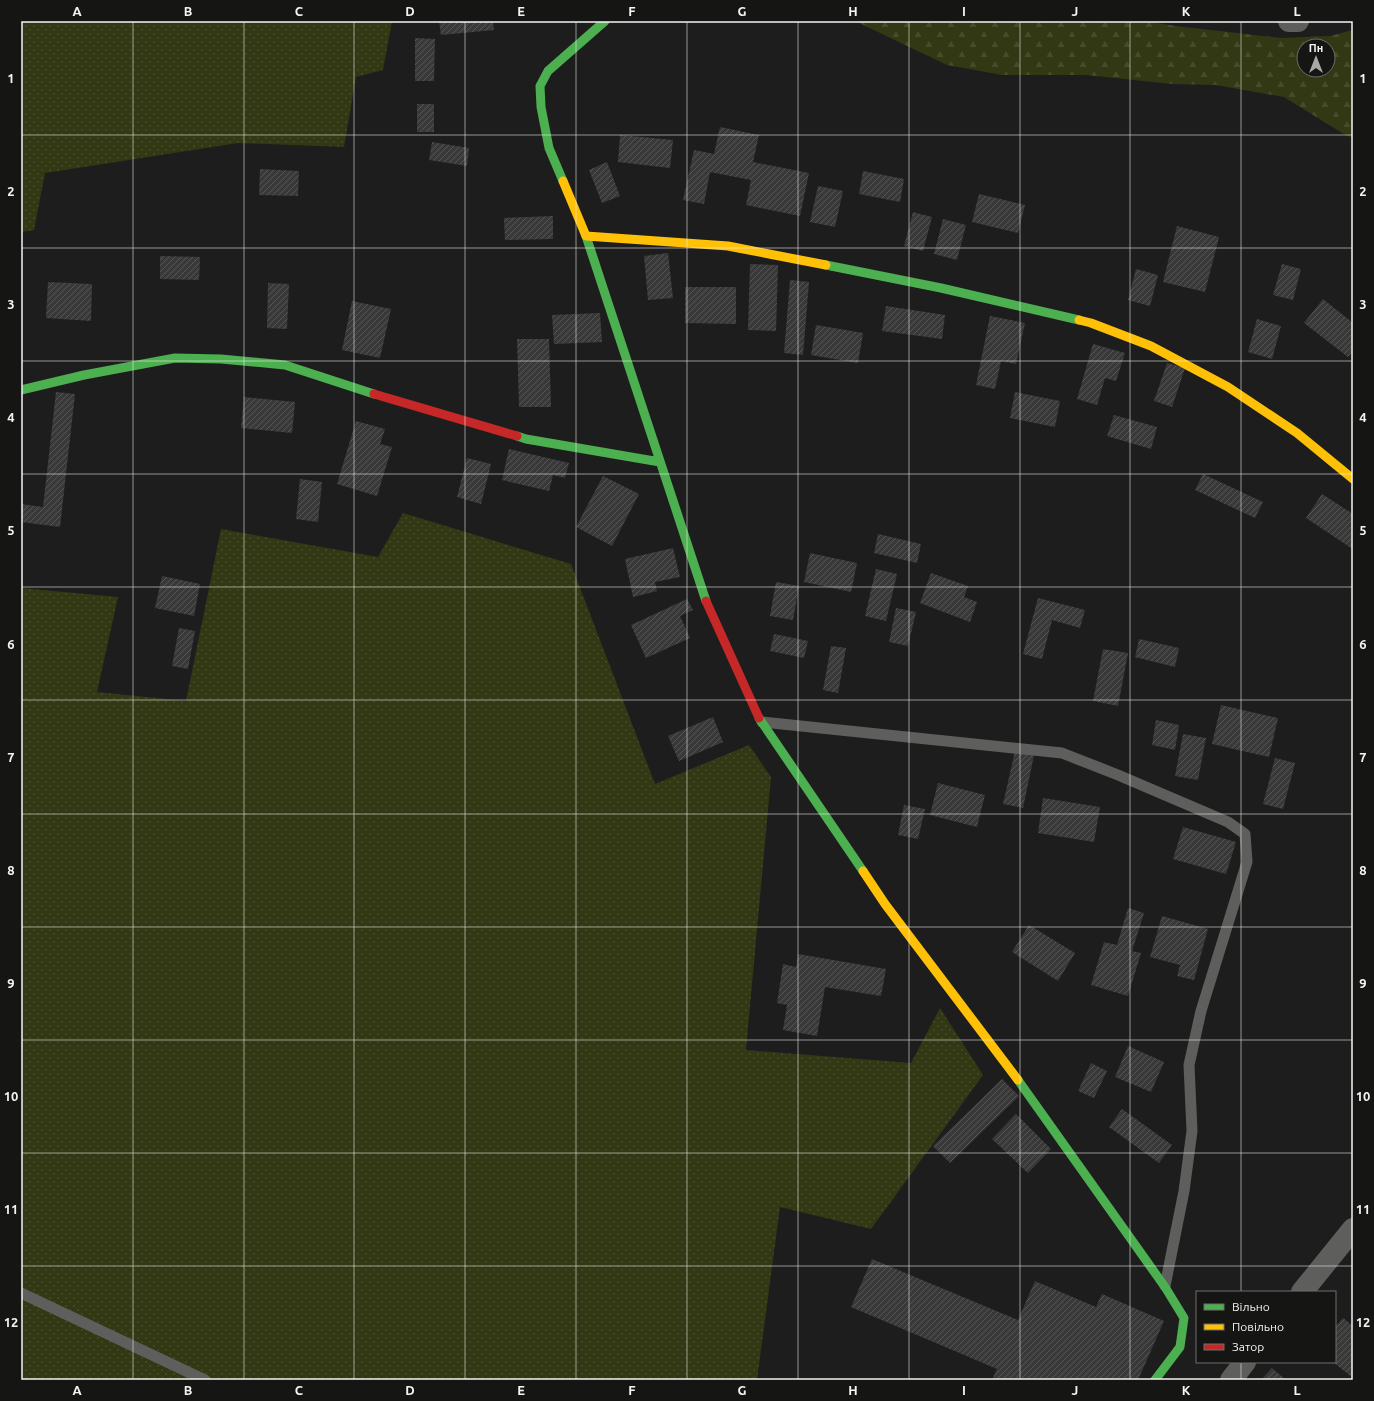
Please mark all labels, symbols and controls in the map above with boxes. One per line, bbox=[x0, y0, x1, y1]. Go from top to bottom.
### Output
text: A bbox=[72, 4, 82, 18]
text: B bbox=[184, 4, 193, 18]
text: C bbox=[295, 4, 304, 18]
text: D bbox=[405, 4, 415, 18]
text: E bbox=[517, 4, 525, 18]
text: F bbox=[628, 4, 636, 18]
text: G bbox=[738, 4, 747, 18]
text: H bbox=[848, 4, 858, 18]
text: I bbox=[962, 4, 966, 18]
text: J bbox=[1072, 4, 1078, 18]
text: K bbox=[1182, 4, 1191, 18]
text: L bbox=[1293, 4, 1301, 18]
north arrow bbox=[1296, 38, 1336, 78]
text: Пн bbox=[1309, 42, 1323, 54]
text: 1 bbox=[7, 71, 15, 85]
text: 1 bbox=[1359, 71, 1367, 85]
text: 2 bbox=[7, 184, 15, 198]
text: 2 bbox=[1359, 184, 1367, 198]
text: 3 bbox=[7, 297, 15, 311]
text: 3 bbox=[1359, 297, 1367, 311]
text: 4 bbox=[7, 410, 15, 424]
text: 4 bbox=[1359, 410, 1367, 424]
text: 5 bbox=[7, 523, 15, 537]
text: 5 bbox=[1359, 523, 1367, 537]
text: 6 bbox=[7, 637, 15, 651]
text: 6 bbox=[1359, 637, 1367, 651]
text: 7 bbox=[7, 750, 15, 764]
text: 7 bbox=[1359, 750, 1367, 764]
text: 8 bbox=[7, 863, 15, 877]
text: 8 bbox=[1359, 863, 1367, 877]
text: 9 bbox=[7, 976, 15, 990]
text: 9 bbox=[1359, 976, 1367, 990]
text: 10 bbox=[4, 1089, 18, 1103]
text: 10 bbox=[1356, 1089, 1370, 1103]
text: 11 bbox=[4, 1202, 18, 1216]
text: 11 bbox=[1356, 1202, 1370, 1216]
legend bbox=[1196, 1291, 1336, 1363]
text: Вільно bbox=[1232, 1300, 1270, 1313]
text: 12 bbox=[4, 1315, 18, 1329]
text: 12 bbox=[1356, 1315, 1370, 1329]
text: Повільно bbox=[1232, 1320, 1284, 1333]
text: Затор bbox=[1232, 1340, 1264, 1353]
text: A bbox=[72, 1383, 82, 1397]
text: B bbox=[184, 1383, 193, 1397]
text: C bbox=[295, 1383, 304, 1397]
text: D bbox=[405, 1383, 415, 1397]
text: E bbox=[517, 1383, 525, 1397]
text: F bbox=[628, 1383, 636, 1397]
text: G bbox=[738, 1383, 747, 1397]
text: H bbox=[848, 1383, 858, 1397]
text: I bbox=[962, 1383, 966, 1397]
text: J bbox=[1072, 1383, 1078, 1397]
text: K bbox=[1182, 1383, 1191, 1397]
text: L bbox=[1293, 1383, 1301, 1397]

